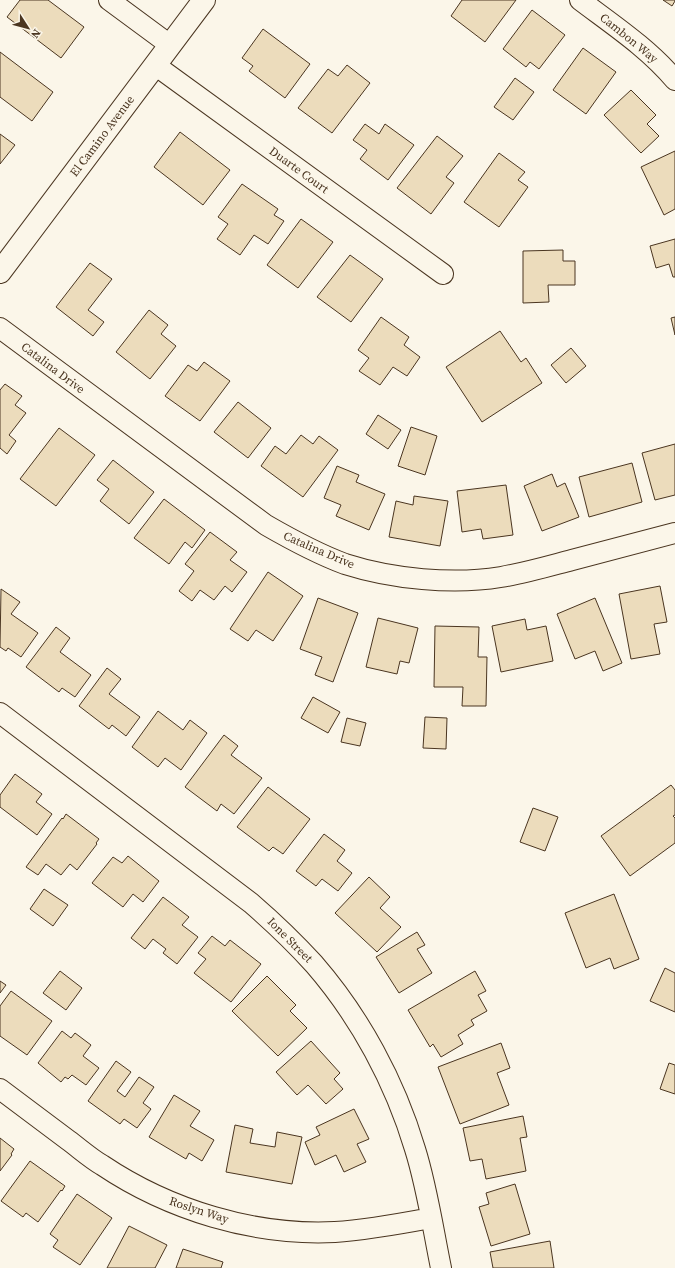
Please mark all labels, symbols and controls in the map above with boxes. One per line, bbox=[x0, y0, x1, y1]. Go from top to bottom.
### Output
north arrow bbox=[8, 8, 48, 48]
street label: Cambon Way bbox=[597, 10, 662, 67]
text: N bbox=[27, 26, 44, 41]
street label: El Camino Avenue bbox=[66, 92, 138, 180]
street label: Duarte Court bbox=[266, 143, 332, 197]
street label: Catalina Drive bbox=[18, 339, 88, 397]
street label: Catalina Drive bbox=[281, 528, 357, 572]
street label: Ione Street bbox=[264, 914, 316, 966]
street label: Roslyn Way bbox=[167, 1193, 232, 1227]

